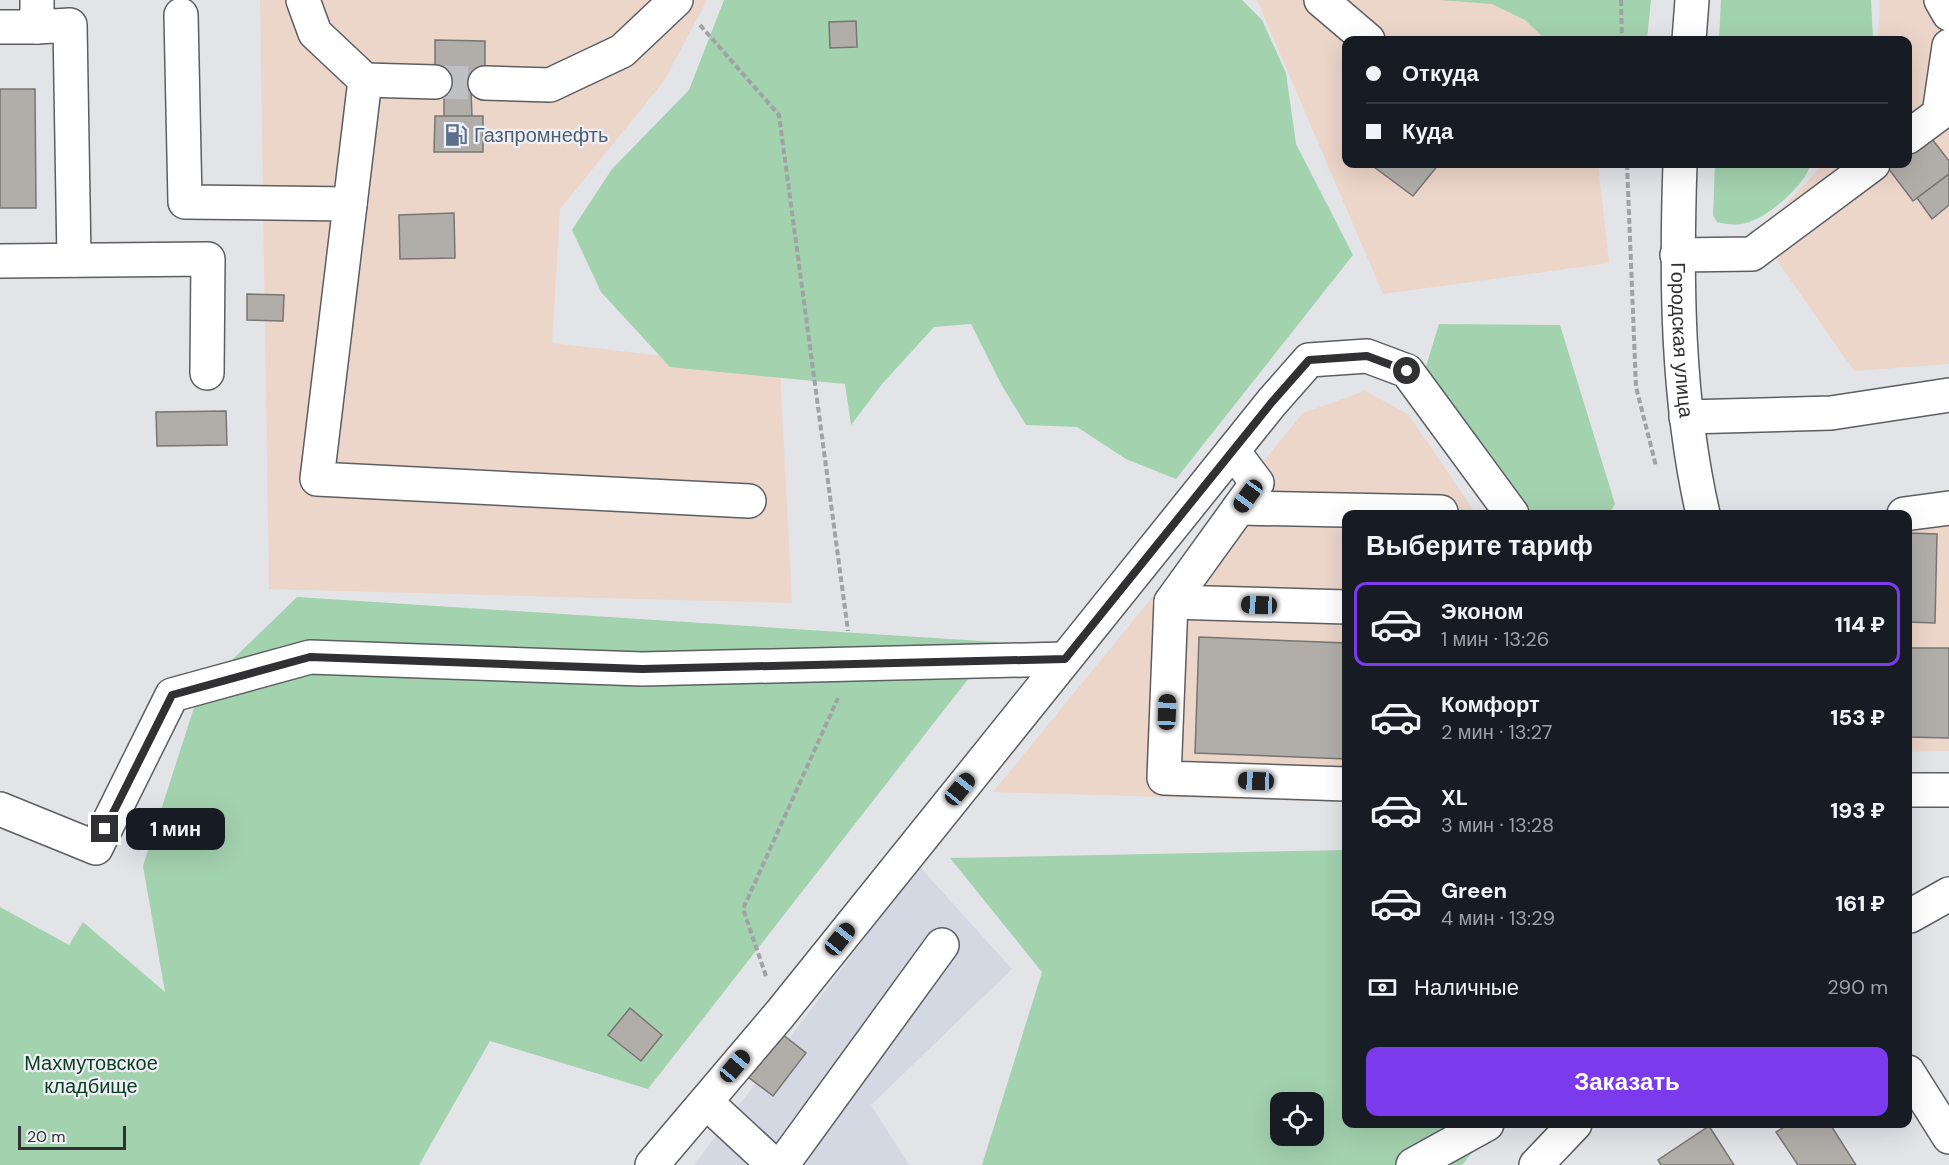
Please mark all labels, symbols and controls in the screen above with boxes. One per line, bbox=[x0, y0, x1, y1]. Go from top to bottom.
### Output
text: Откуда bbox=[1402, 59, 1479, 88]
text: Куда bbox=[1402, 117, 1453, 146]
fuel station icon: Газпромнефть bbox=[443, 122, 469, 148]
place label: Газпромнефть bbox=[474, 122, 608, 148]
street label: Городская улица bbox=[1665, 262, 1700, 420]
route start bbox=[1393, 357, 1420, 384]
car bbox=[1230, 476, 1266, 516]
text: Выберите тариф bbox=[1366, 528, 1593, 563]
car bbox=[1241, 595, 1277, 615]
icon: car bbox=[1369, 597, 1423, 651]
text: Эконом bbox=[1441, 597, 1524, 626]
text: 114 ₽ bbox=[1835, 610, 1885, 639]
text: 1 мин · 13:26 bbox=[1441, 626, 1549, 652]
icon: car bbox=[1369, 690, 1423, 744]
text: Комфорт bbox=[1441, 690, 1540, 719]
car bbox=[1157, 694, 1177, 730]
text: 153 ₽ bbox=[1830, 703, 1885, 732]
text: 2 мин · 13:27 bbox=[1441, 719, 1552, 745]
car bbox=[942, 769, 978, 809]
car bbox=[1238, 771, 1274, 791]
icon: car bbox=[1369, 783, 1423, 837]
text: XL bbox=[1441, 783, 1468, 812]
text: 193 ₽ bbox=[1830, 796, 1885, 825]
callout: 1 мин bbox=[126, 808, 225, 850]
text: 3 мин · 13:28 bbox=[1441, 812, 1554, 838]
route end bbox=[91, 815, 118, 842]
text: 1 мин bbox=[150, 816, 201, 842]
icon: car bbox=[1369, 876, 1423, 930]
text: Green bbox=[1441, 876, 1507, 905]
text: 161 ₽ bbox=[1835, 889, 1885, 918]
text: 4 мин · 13:29 bbox=[1441, 905, 1555, 931]
car bbox=[822, 919, 858, 959]
icon: cash bbox=[1366, 971, 1399, 1004]
text: Наличные bbox=[1414, 973, 1519, 1002]
text: 290 m bbox=[1827, 974, 1888, 1000]
car bbox=[717, 1046, 753, 1086]
button: Заказать bbox=[1366, 1047, 1888, 1116]
park label: Махмутовское кладбище bbox=[24, 1050, 158, 1099]
map controls bbox=[1270, 1092, 1324, 1146]
button: locate bbox=[1270, 1092, 1324, 1146]
scale bar bbox=[18, 1123, 126, 1150]
text: 20 m bbox=[27, 1126, 66, 1147]

